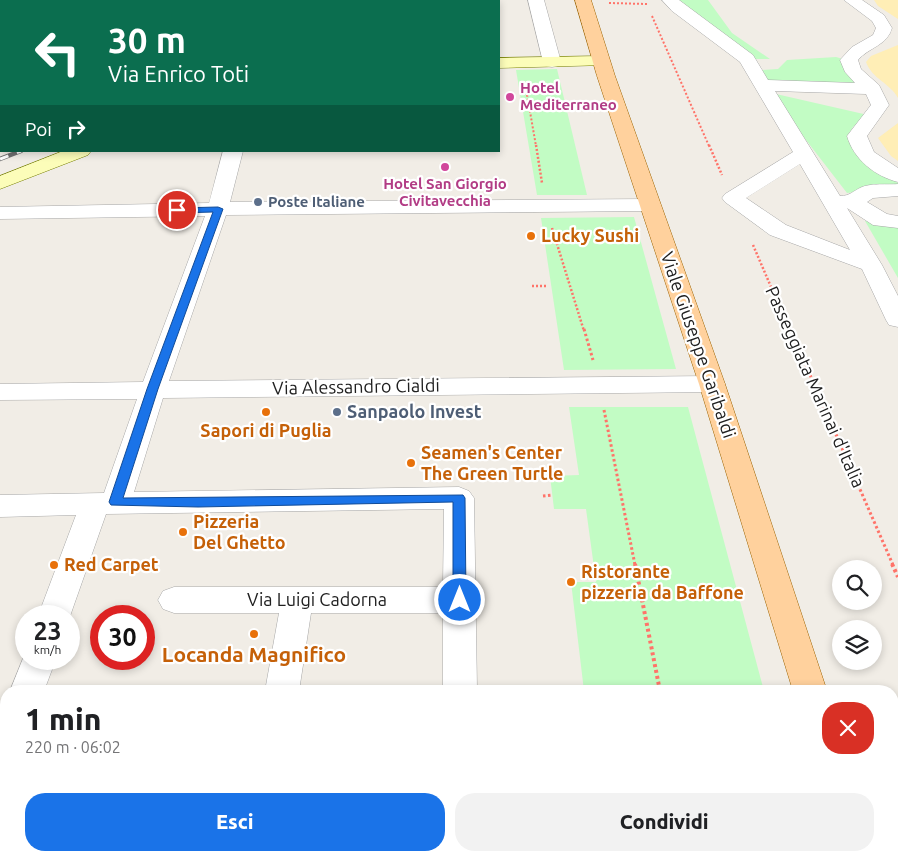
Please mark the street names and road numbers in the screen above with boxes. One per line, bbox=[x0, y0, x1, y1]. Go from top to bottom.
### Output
street label: Viale Giuseppe Garibaldi bbox=[658, 249, 740, 440]
street label: Passeggiata Marinai d'Italia bbox=[762, 283, 869, 490]
street label: Via Alessandro Cialdi bbox=[272, 375, 440, 397]
street label: Via Luigi Cadorna bbox=[247, 589, 387, 609]

